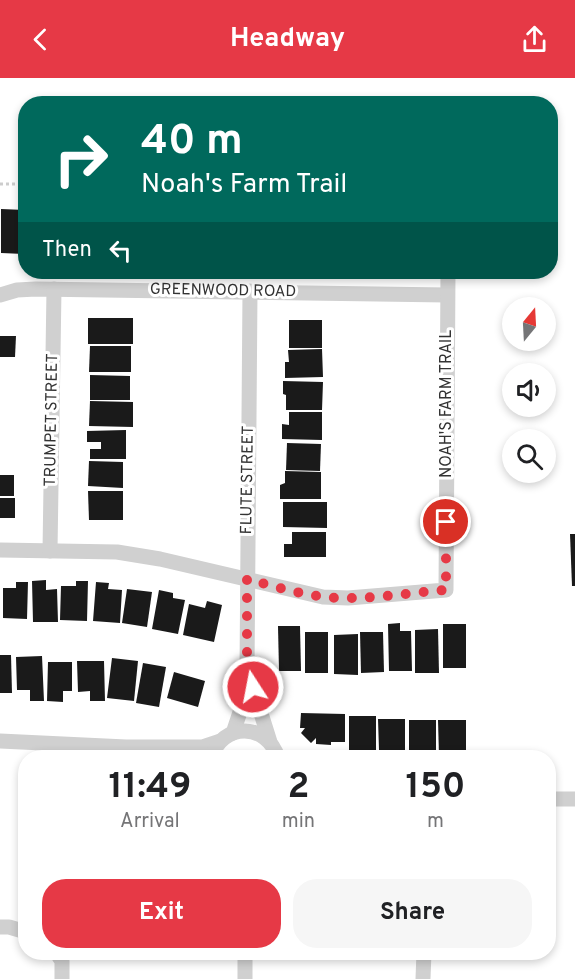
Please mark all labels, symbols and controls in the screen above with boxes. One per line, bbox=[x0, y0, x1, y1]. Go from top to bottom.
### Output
text: Headway bbox=[230, 22, 345, 56]
icon: back bbox=[24, 23, 57, 56]
icon: share bbox=[518, 23, 551, 56]
text: 40 m bbox=[141, 116, 243, 169]
icon: right bbox=[42, 120, 120, 198]
text: Noah's Farm Trail bbox=[141, 168, 347, 202]
icon: left bbox=[104, 234, 137, 267]
text: Then bbox=[42, 237, 92, 264]
street label: GREENWOOD ROAD bbox=[150, 280, 296, 302]
north arrow bbox=[502, 297, 556, 351]
map controls bbox=[502, 297, 556, 483]
street label: NOAH'S FARM TRAIL bbox=[437, 330, 457, 478]
street label: TRUMPET STREET bbox=[41, 353, 63, 487]
button: sound bbox=[502, 363, 556, 417]
street label: FLUTE STREET bbox=[237, 425, 259, 535]
button: search bbox=[502, 429, 556, 483]
pin bbox=[420, 496, 471, 547]
icon: arrive bbox=[429, 505, 462, 538]
position arrow bbox=[221, 655, 285, 719]
text: 11:49 bbox=[108, 765, 191, 811]
text: 2 bbox=[287, 765, 309, 811]
text: 150 bbox=[406, 765, 466, 811]
text: Arrival bbox=[120, 809, 180, 835]
text: min bbox=[282, 809, 315, 835]
text: m bbox=[427, 809, 444, 835]
button: Exit bbox=[42, 879, 281, 948]
button: Share bbox=[293, 879, 532, 948]

